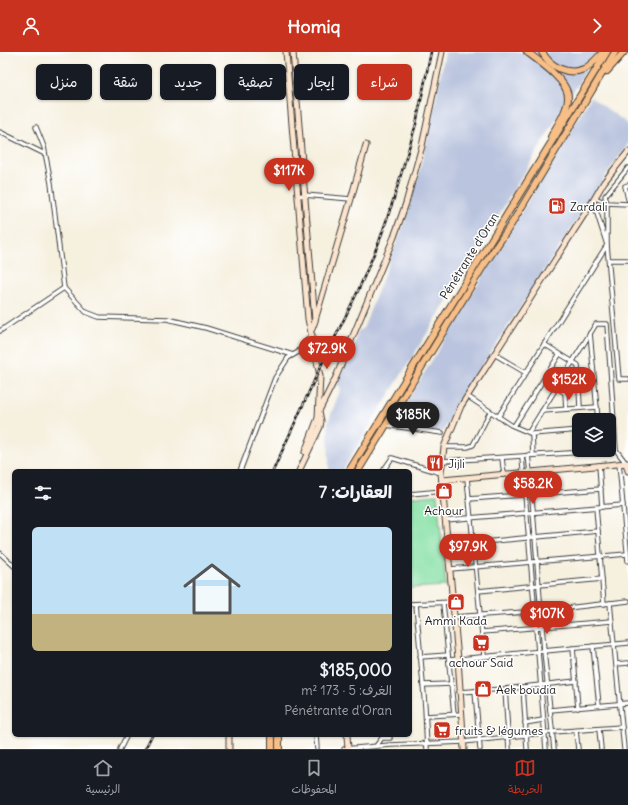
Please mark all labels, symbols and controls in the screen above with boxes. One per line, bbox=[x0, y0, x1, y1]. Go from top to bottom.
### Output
icon: person bbox=[20, 15, 42, 37]
text: Homiq bbox=[288, 15, 340, 38]
icon: forward bbox=[586, 15, 608, 37]
chip: منزل bbox=[36, 64, 92, 100]
chip: شقة bbox=[100, 64, 152, 100]
chip: جديد bbox=[160, 64, 216, 100]
chip: تصفية bbox=[224, 64, 286, 100]
chip: إيجار bbox=[294, 64, 349, 100]
chip: شراء bbox=[357, 64, 412, 100]
pin: $117K bbox=[261, 158, 317, 192]
text: $117K bbox=[273, 162, 305, 179]
fuel station icon: Zardali bbox=[547, 196, 567, 216]
place label: Zardali bbox=[570, 199, 608, 214]
street label: Pénétrante d'Oran bbox=[436, 210, 502, 302]
pin: $72.9K bbox=[294, 336, 360, 370]
text: $72.9K bbox=[308, 340, 346, 357]
pin: $152K bbox=[541, 367, 597, 401]
text: $152K bbox=[552, 371, 586, 388]
pin: $185K bbox=[385, 402, 441, 436]
text: $185K bbox=[395, 406, 431, 423]
map controls bbox=[572, 413, 616, 457]
button: layers bbox=[572, 413, 616, 457]
restaurant icon: Jijli bbox=[425, 453, 445, 473]
place label: Jijli bbox=[448, 456, 465, 471]
pin: $58.2K bbox=[500, 471, 566, 505]
text: $58.2K bbox=[513, 475, 553, 492]
text: العقارات: 7 bbox=[319, 481, 392, 503]
shop icon: Achour bbox=[434, 481, 454, 501]
icon: filters bbox=[32, 482, 54, 504]
place label: Achour bbox=[424, 503, 464, 518]
pin: $97.9K bbox=[435, 534, 501, 568]
text: $97.9K bbox=[448, 538, 488, 555]
icon: home bbox=[176, 553, 248, 625]
shop icon: Ammi Kada bbox=[446, 592, 466, 612]
pin: $107K bbox=[519, 601, 575, 635]
text: $107K bbox=[530, 605, 564, 622]
place label: Ammi Kada bbox=[425, 613, 487, 628]
supermarket icon: achour Said bbox=[471, 633, 491, 653]
place label: achour Said bbox=[449, 655, 513, 670]
text: $185,000 bbox=[319, 659, 392, 681]
shop icon: Aek boudia bbox=[473, 679, 493, 699]
text: الغرف: 5 · 173 m² bbox=[301, 682, 392, 699]
place label: Aek boudia bbox=[496, 682, 556, 697]
text: Pénétrante d'Oran bbox=[284, 702, 392, 719]
supermarket icon: fruits & légumes bbox=[432, 720, 452, 740]
place label: fruits & légumes bbox=[455, 723, 543, 738]
tab: الرئيسية bbox=[86, 757, 120, 799]
tab: المحفوظات bbox=[291, 757, 337, 799]
tab: الخريطة bbox=[508, 757, 542, 799]

